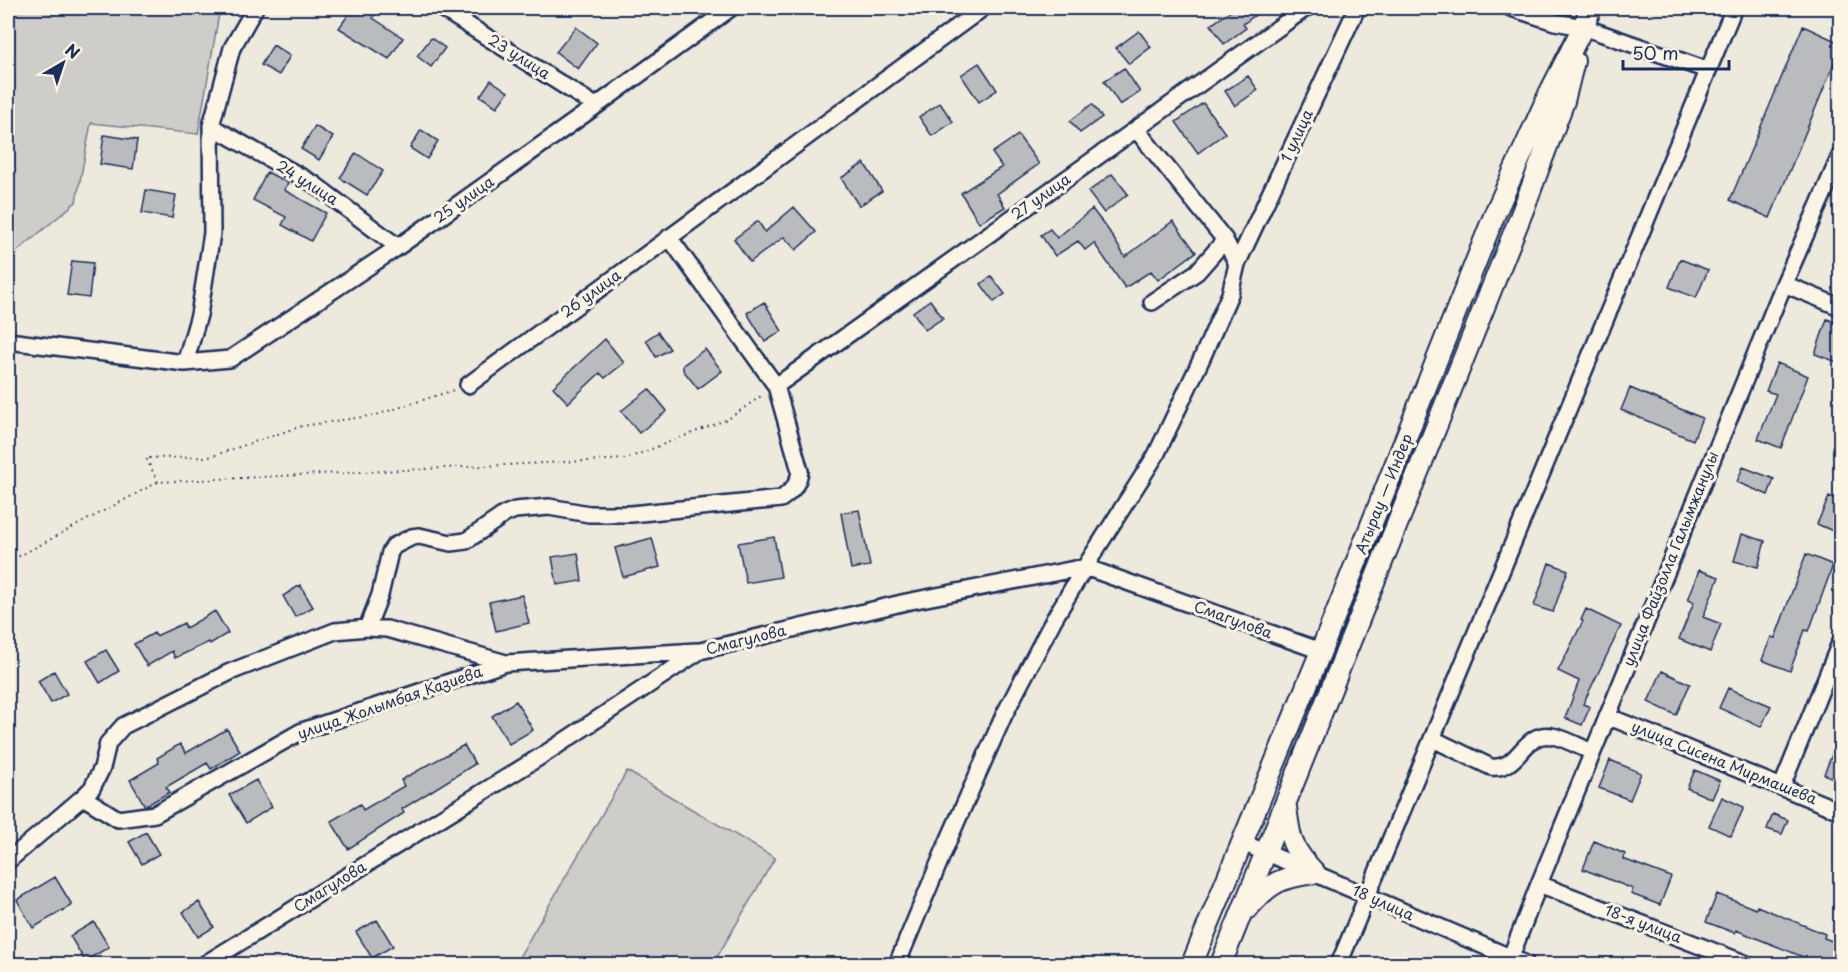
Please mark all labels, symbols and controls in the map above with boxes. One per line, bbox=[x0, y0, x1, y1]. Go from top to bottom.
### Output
street label: 23 улица bbox=[484, 28, 556, 84]
north arrow bbox=[33, 33, 93, 93]
scale bar bbox=[1623, 33, 1730, 71]
text: N bbox=[61, 37, 86, 64]
text: 50 m bbox=[1632, 39, 1679, 66]
street label: 1 улица bbox=[1273, 105, 1318, 166]
street label: 24 улица bbox=[272, 154, 344, 210]
street label: 27 улица bbox=[1006, 167, 1075, 225]
street label: 25 улица bbox=[428, 169, 499, 228]
street label: 26 улица bbox=[555, 263, 626, 323]
street label: Атырау — Индер bbox=[1348, 430, 1417, 557]
street label: улица Файзолла Галымжанулы bbox=[1616, 447, 1723, 669]
street label: Смагулова bbox=[1191, 594, 1277, 644]
street label: Смагулова bbox=[703, 617, 789, 660]
street label: улица Жолымбая Казиева bbox=[294, 659, 486, 744]
street label: улица Сисена Мирмашева bbox=[1628, 714, 1821, 810]
street label: Смагулова bbox=[288, 854, 371, 917]
street label: 18 улица bbox=[1349, 878, 1419, 926]
street label: 18-я улица bbox=[1602, 897, 1686, 948]

